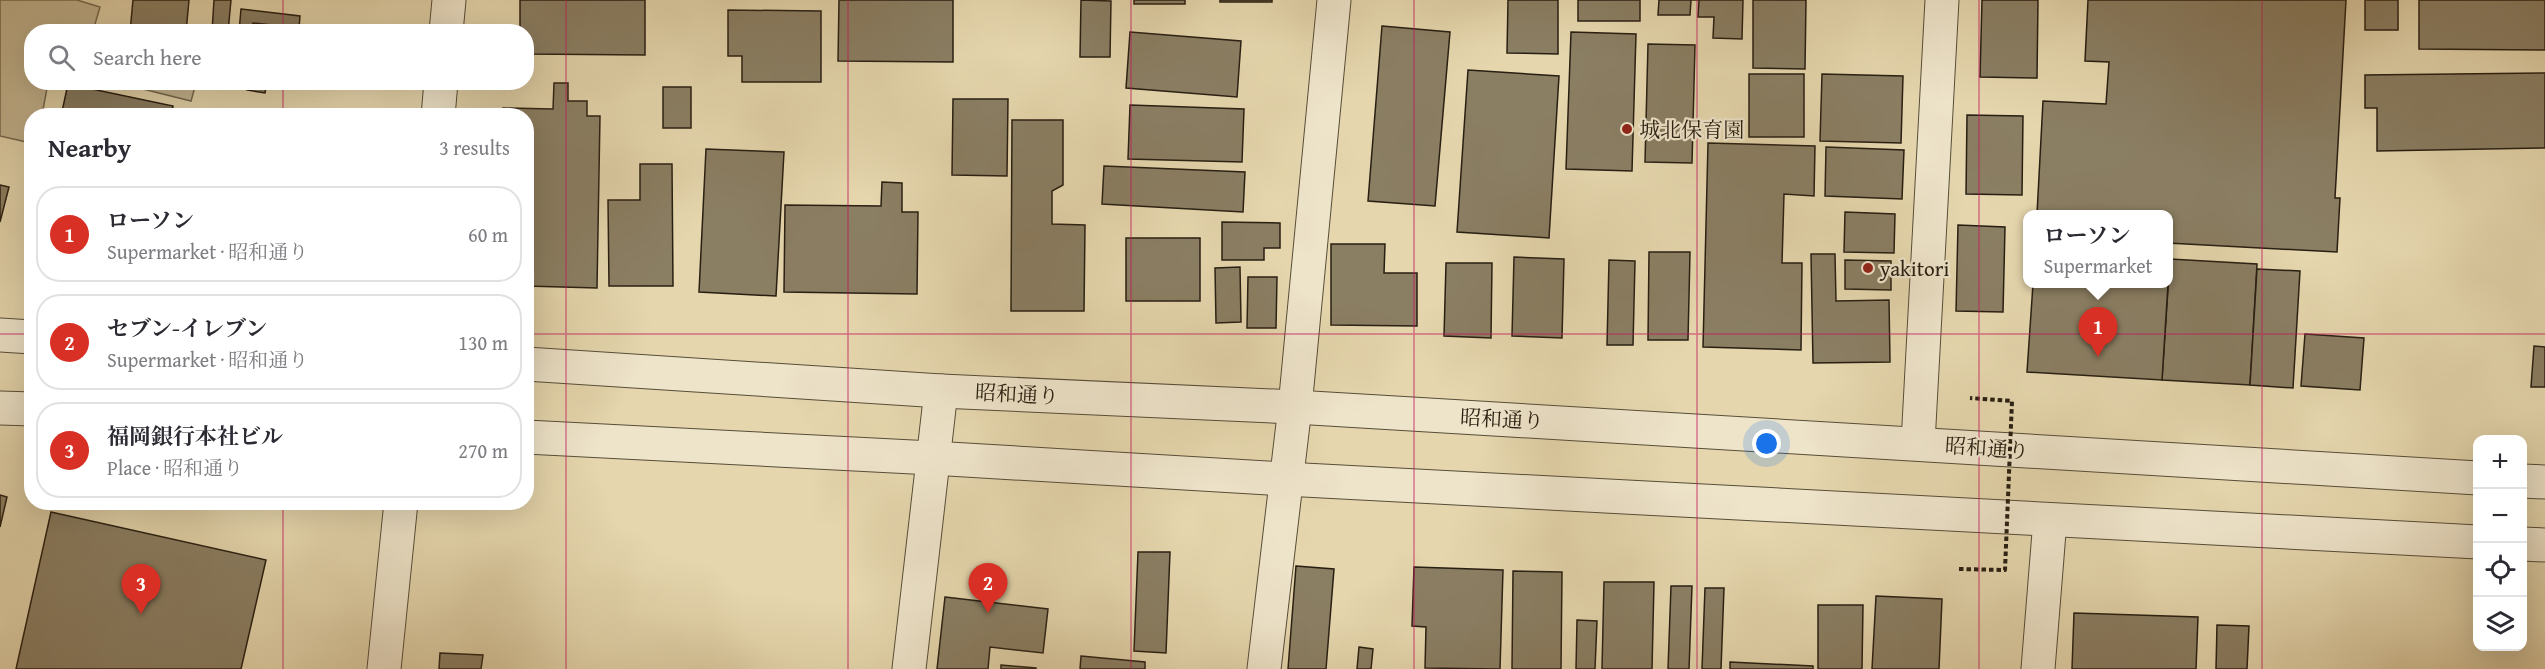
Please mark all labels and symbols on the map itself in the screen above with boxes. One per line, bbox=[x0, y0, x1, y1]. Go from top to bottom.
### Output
place label: 城北保育園 bbox=[1639, 114, 1744, 145]
marker: 城北保育園 bbox=[1620, 122, 1634, 136]
place label: yakitori bbox=[1879, 253, 1949, 284]
marker: yakitori bbox=[1861, 261, 1875, 275]
pin: 1 bbox=[2078, 308, 2118, 357]
street label: 昭和通り bbox=[974, 376, 1060, 412]
street label: 昭和通り bbox=[1459, 401, 1545, 437]
your location bbox=[1752, 429, 1781, 458]
street label: 昭和通り bbox=[1944, 430, 2030, 466]
pin: 3 bbox=[122, 564, 160, 614]
pin: 2 bbox=[968, 564, 1008, 613]

